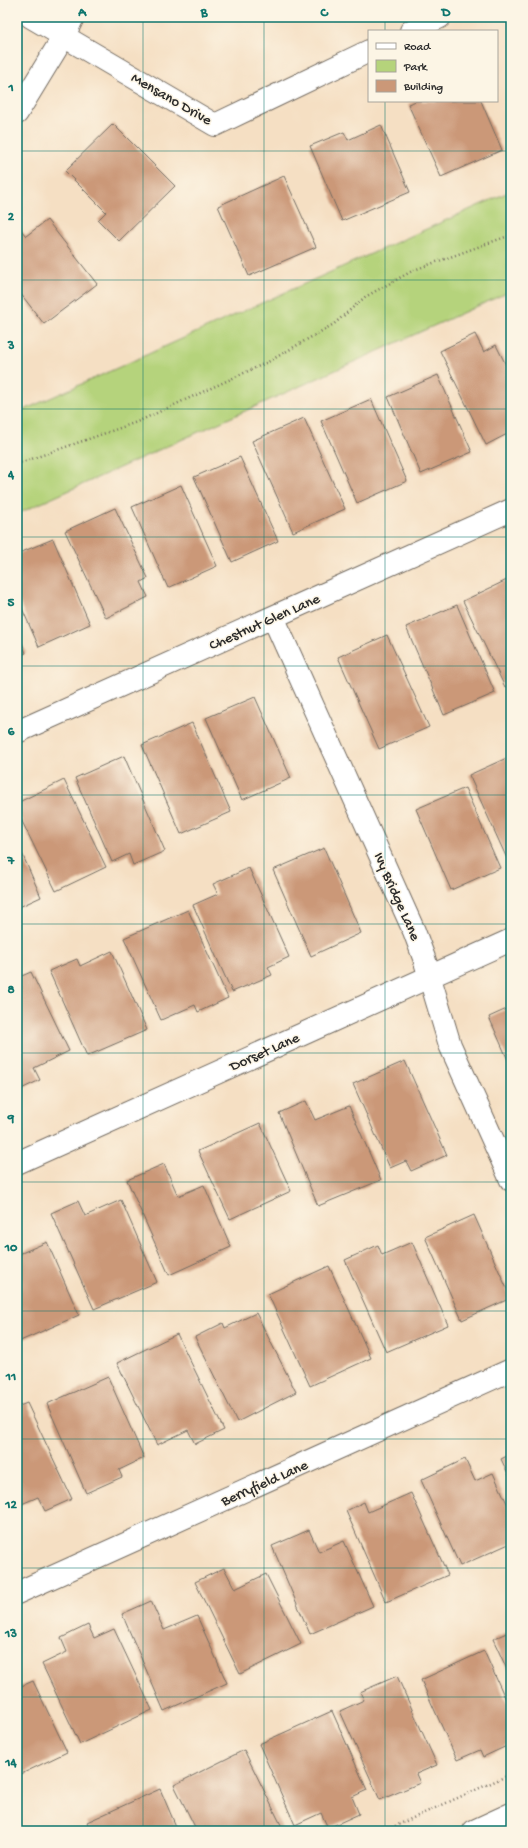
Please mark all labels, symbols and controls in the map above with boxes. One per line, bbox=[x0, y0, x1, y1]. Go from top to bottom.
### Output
text: A bbox=[77, 6, 87, 21]
text: B bbox=[200, 6, 209, 21]
text: C bbox=[319, 6, 329, 21]
text: D bbox=[441, 6, 451, 21]
legend bbox=[368, 30, 498, 102]
text: Road bbox=[404, 41, 431, 55]
text: Park bbox=[403, 61, 429, 75]
street label: Mensano Drive bbox=[127, 69, 215, 130]
text: 1 bbox=[7, 81, 14, 96]
text: Building bbox=[403, 81, 443, 95]
text: 2 bbox=[8, 210, 15, 225]
text: 3 bbox=[7, 339, 15, 354]
text: 4 bbox=[7, 468, 15, 483]
street label: Chestnut Glen Lane bbox=[207, 590, 323, 655]
text: 5 bbox=[8, 596, 15, 611]
text: 6 bbox=[8, 725, 15, 740]
street label: Ivy Bridge Lane bbox=[369, 850, 424, 944]
text: 7 bbox=[7, 854, 16, 869]
text: 8 bbox=[7, 983, 15, 998]
street label: Dorset Lane bbox=[226, 1029, 303, 1077]
text: 9 bbox=[7, 1112, 15, 1127]
text: 10 bbox=[4, 1241, 18, 1256]
text: 11 bbox=[5, 1370, 16, 1385]
street label: Berryfield Lane bbox=[218, 1457, 311, 1511]
text: 12 bbox=[4, 1498, 17, 1513]
text: 13 bbox=[4, 1627, 17, 1642]
text: 14 bbox=[4, 1756, 18, 1771]

